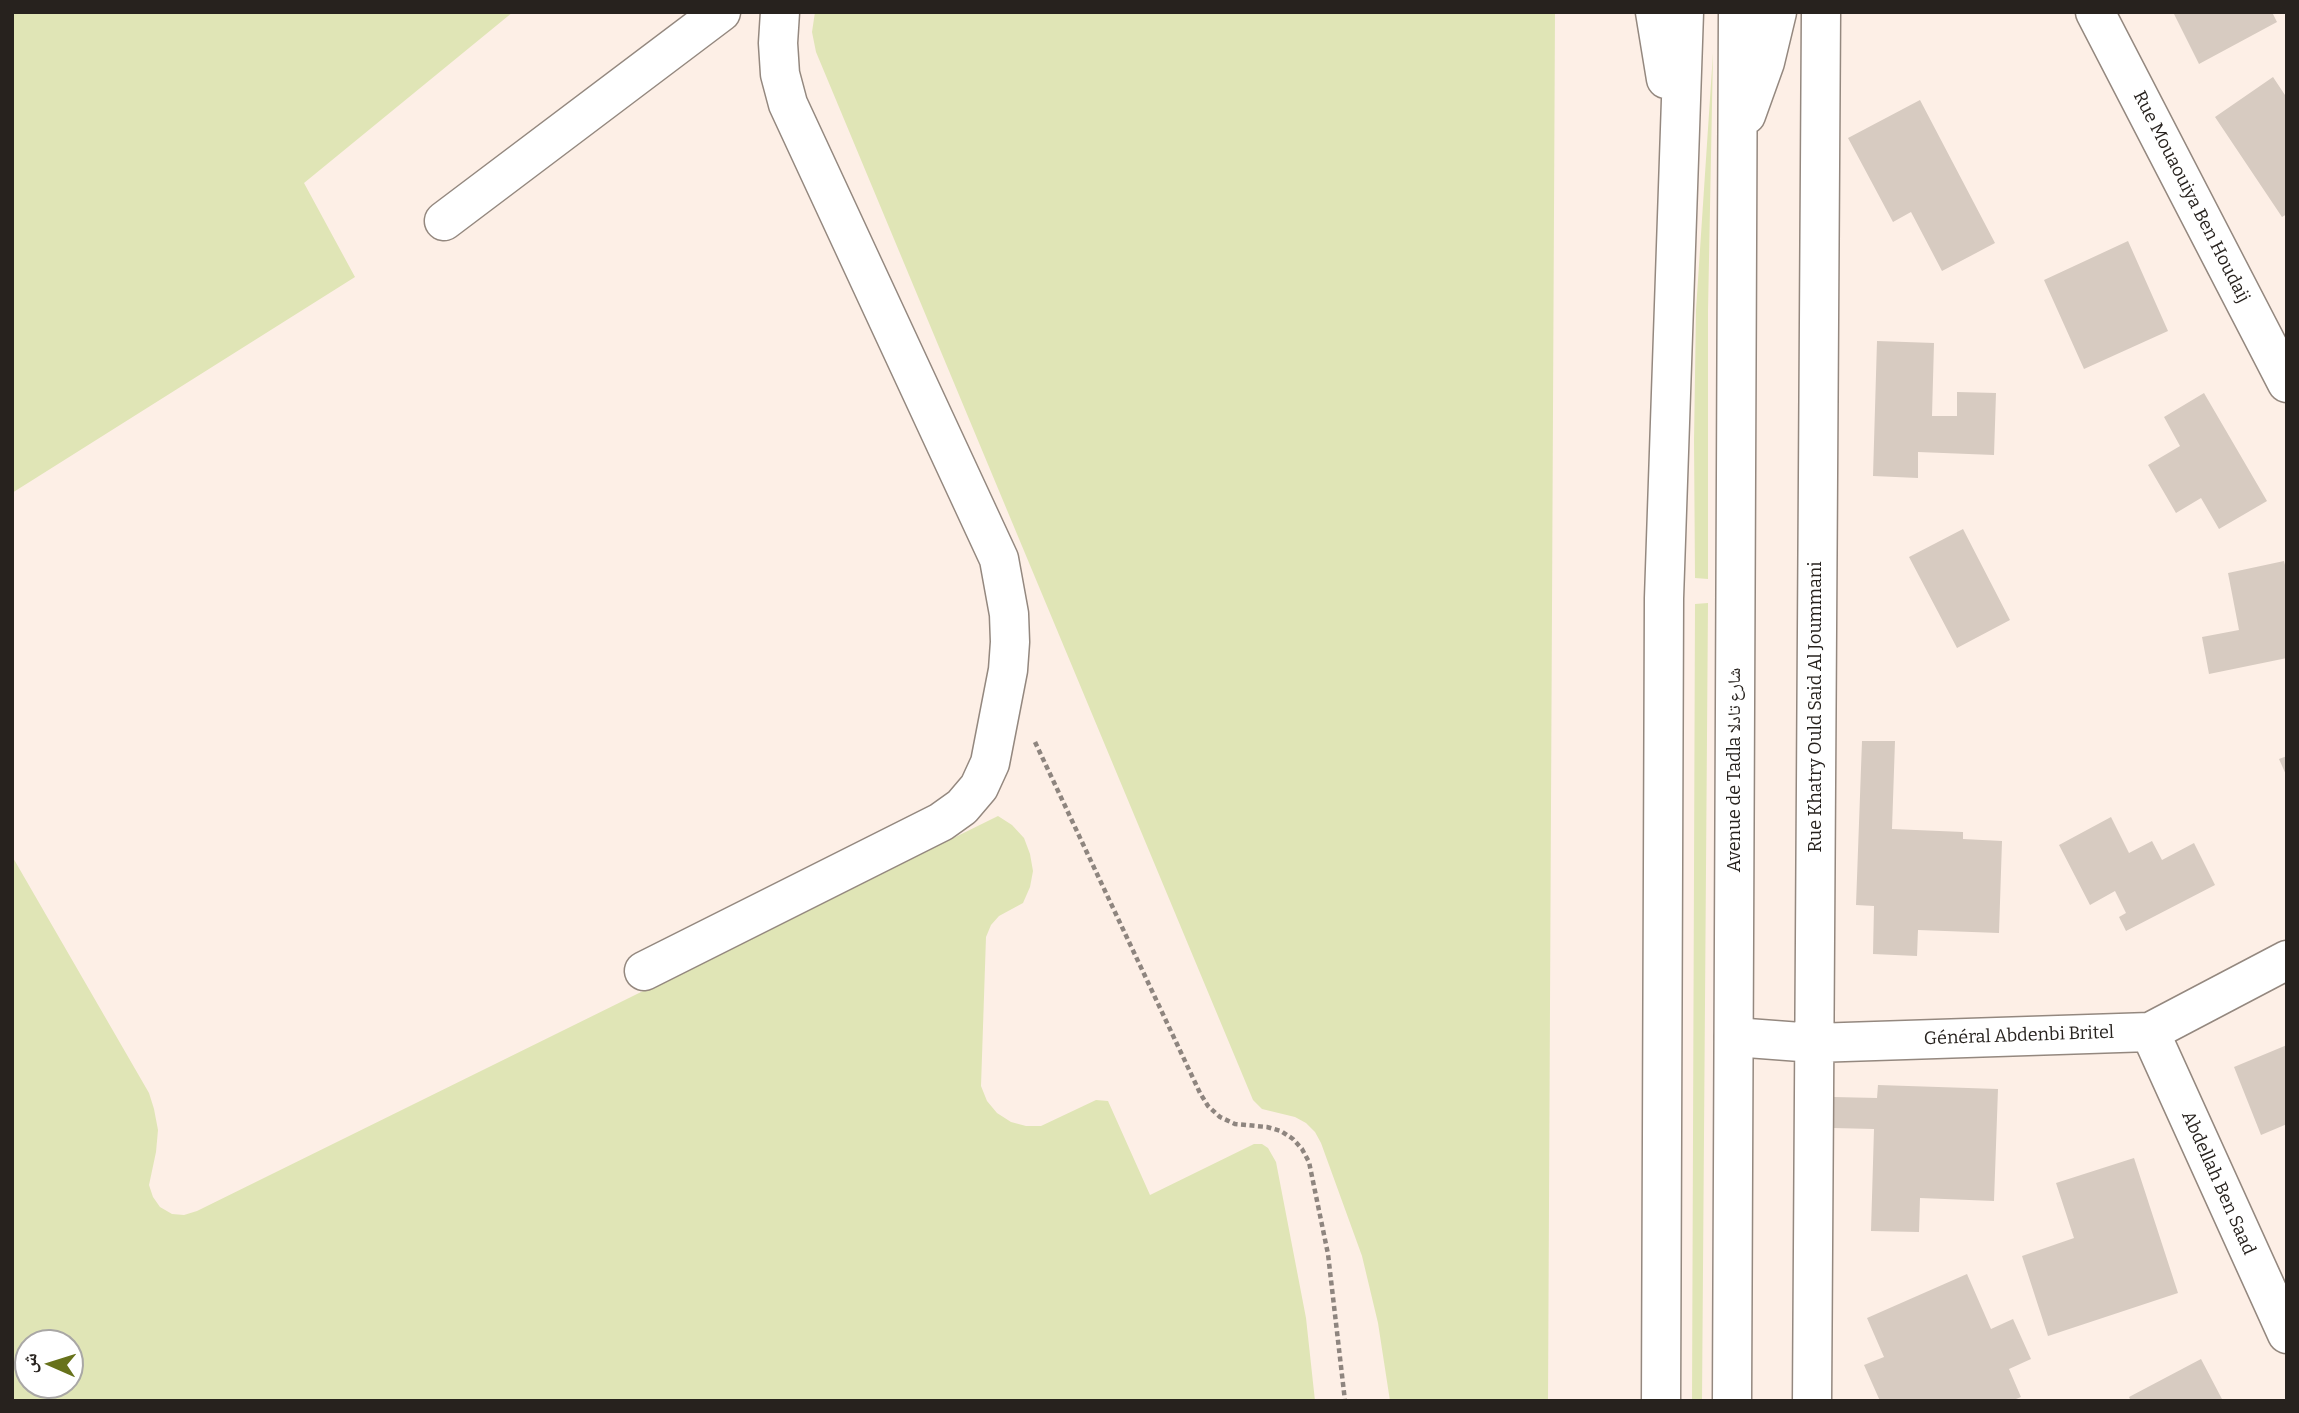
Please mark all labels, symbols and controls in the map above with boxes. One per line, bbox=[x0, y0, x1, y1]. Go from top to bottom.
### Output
street label: Rue Mouaouiya Ben Houdaij bbox=[2128, 87, 2254, 307]
street label: Rue Khatry Ould Said Al Joummani bbox=[1805, 562, 1827, 852]
street label: Avenue de Tadla شارع تادلا bbox=[1724, 668, 1746, 872]
street label: Général Abdenbi Britel bbox=[1924, 1022, 2114, 1050]
street label: Abdellah Ben Saad bbox=[2177, 1108, 2259, 1258]
north arrow bbox=[14, 1329, 84, 1399]
text: ش bbox=[18, 1352, 42, 1374]

